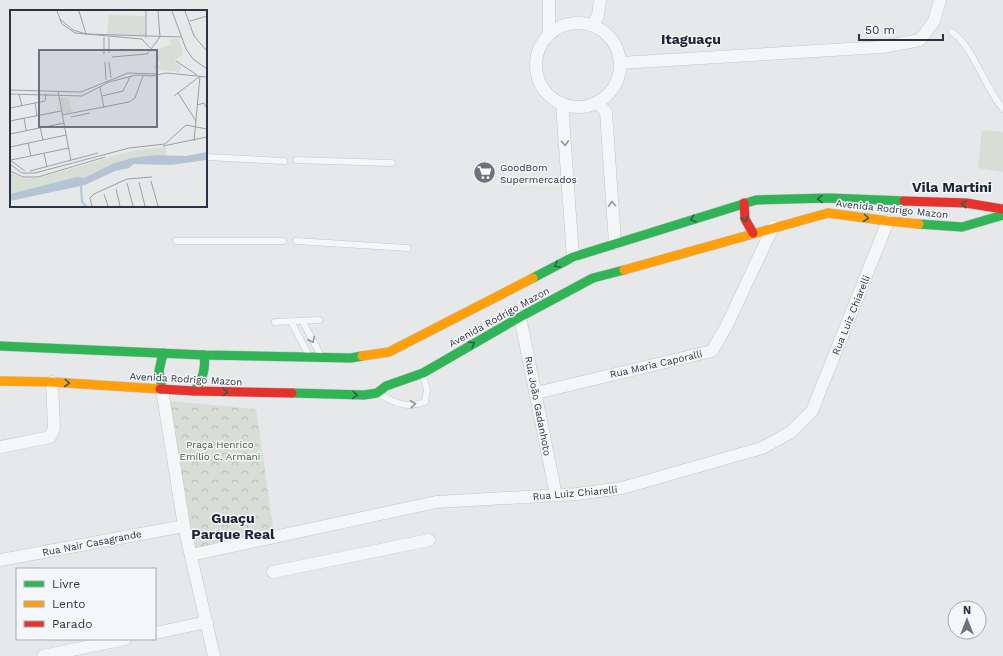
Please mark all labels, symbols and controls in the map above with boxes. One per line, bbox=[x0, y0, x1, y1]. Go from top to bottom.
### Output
inset map bbox=[10, 10, 207, 207]
scale bar bbox=[859, 16, 943, 42]
text: 50 m bbox=[865, 23, 895, 37]
district label: Itaguaçu bbox=[661, 31, 721, 47]
one-way arrow bbox=[560, 140, 569, 146]
supermarket icon: GoodBom Supermercados bbox=[472, 160, 498, 186]
place label: GoodBom Supermercados bbox=[500, 162, 577, 185]
district label: Vila Martini bbox=[912, 179, 992, 195]
one-way arrow bbox=[817, 194, 823, 203]
street label: Avenida Rodrigo Mazon bbox=[835, 198, 949, 220]
one-way arrow bbox=[961, 199, 967, 208]
one-way arrow bbox=[607, 201, 616, 207]
one-way arrow bbox=[863, 213, 869, 222]
one-way arrow bbox=[690, 214, 697, 223]
one-way arrow bbox=[740, 216, 749, 223]
one-way arrow bbox=[554, 260, 561, 268]
street label: Rua Luiz Chiarelli bbox=[830, 274, 872, 356]
street label: Avenida Rodrigo Mazon bbox=[447, 285, 551, 349]
one-way arrow bbox=[307, 335, 315, 343]
one-way arrow bbox=[468, 342, 475, 349]
street label: Rua Maria Caporalli bbox=[609, 348, 703, 380]
street label: Rua João Gadanhoto bbox=[523, 355, 553, 457]
street label: Avenida Rodrigo Mazon bbox=[129, 371, 243, 387]
one-way arrow bbox=[64, 379, 70, 388]
one-way arrow bbox=[222, 388, 228, 396]
one-way arrow bbox=[352, 391, 358, 399]
one-way arrow bbox=[410, 400, 416, 409]
park label: Praça Henrico Emílio C. Armani bbox=[180, 439, 260, 462]
street label: Rua Luiz Chiarelli bbox=[532, 484, 618, 502]
district label: Guaçu Parque Real bbox=[191, 510, 275, 542]
street label: Rua Nair Casagrande bbox=[41, 528, 143, 558]
legend bbox=[16, 568, 156, 640]
text: Livre bbox=[52, 577, 80, 591]
text: Lento bbox=[52, 597, 86, 611]
north arrow bbox=[947, 600, 987, 640]
text: N bbox=[963, 604, 971, 617]
text: Parado bbox=[52, 617, 92, 631]

